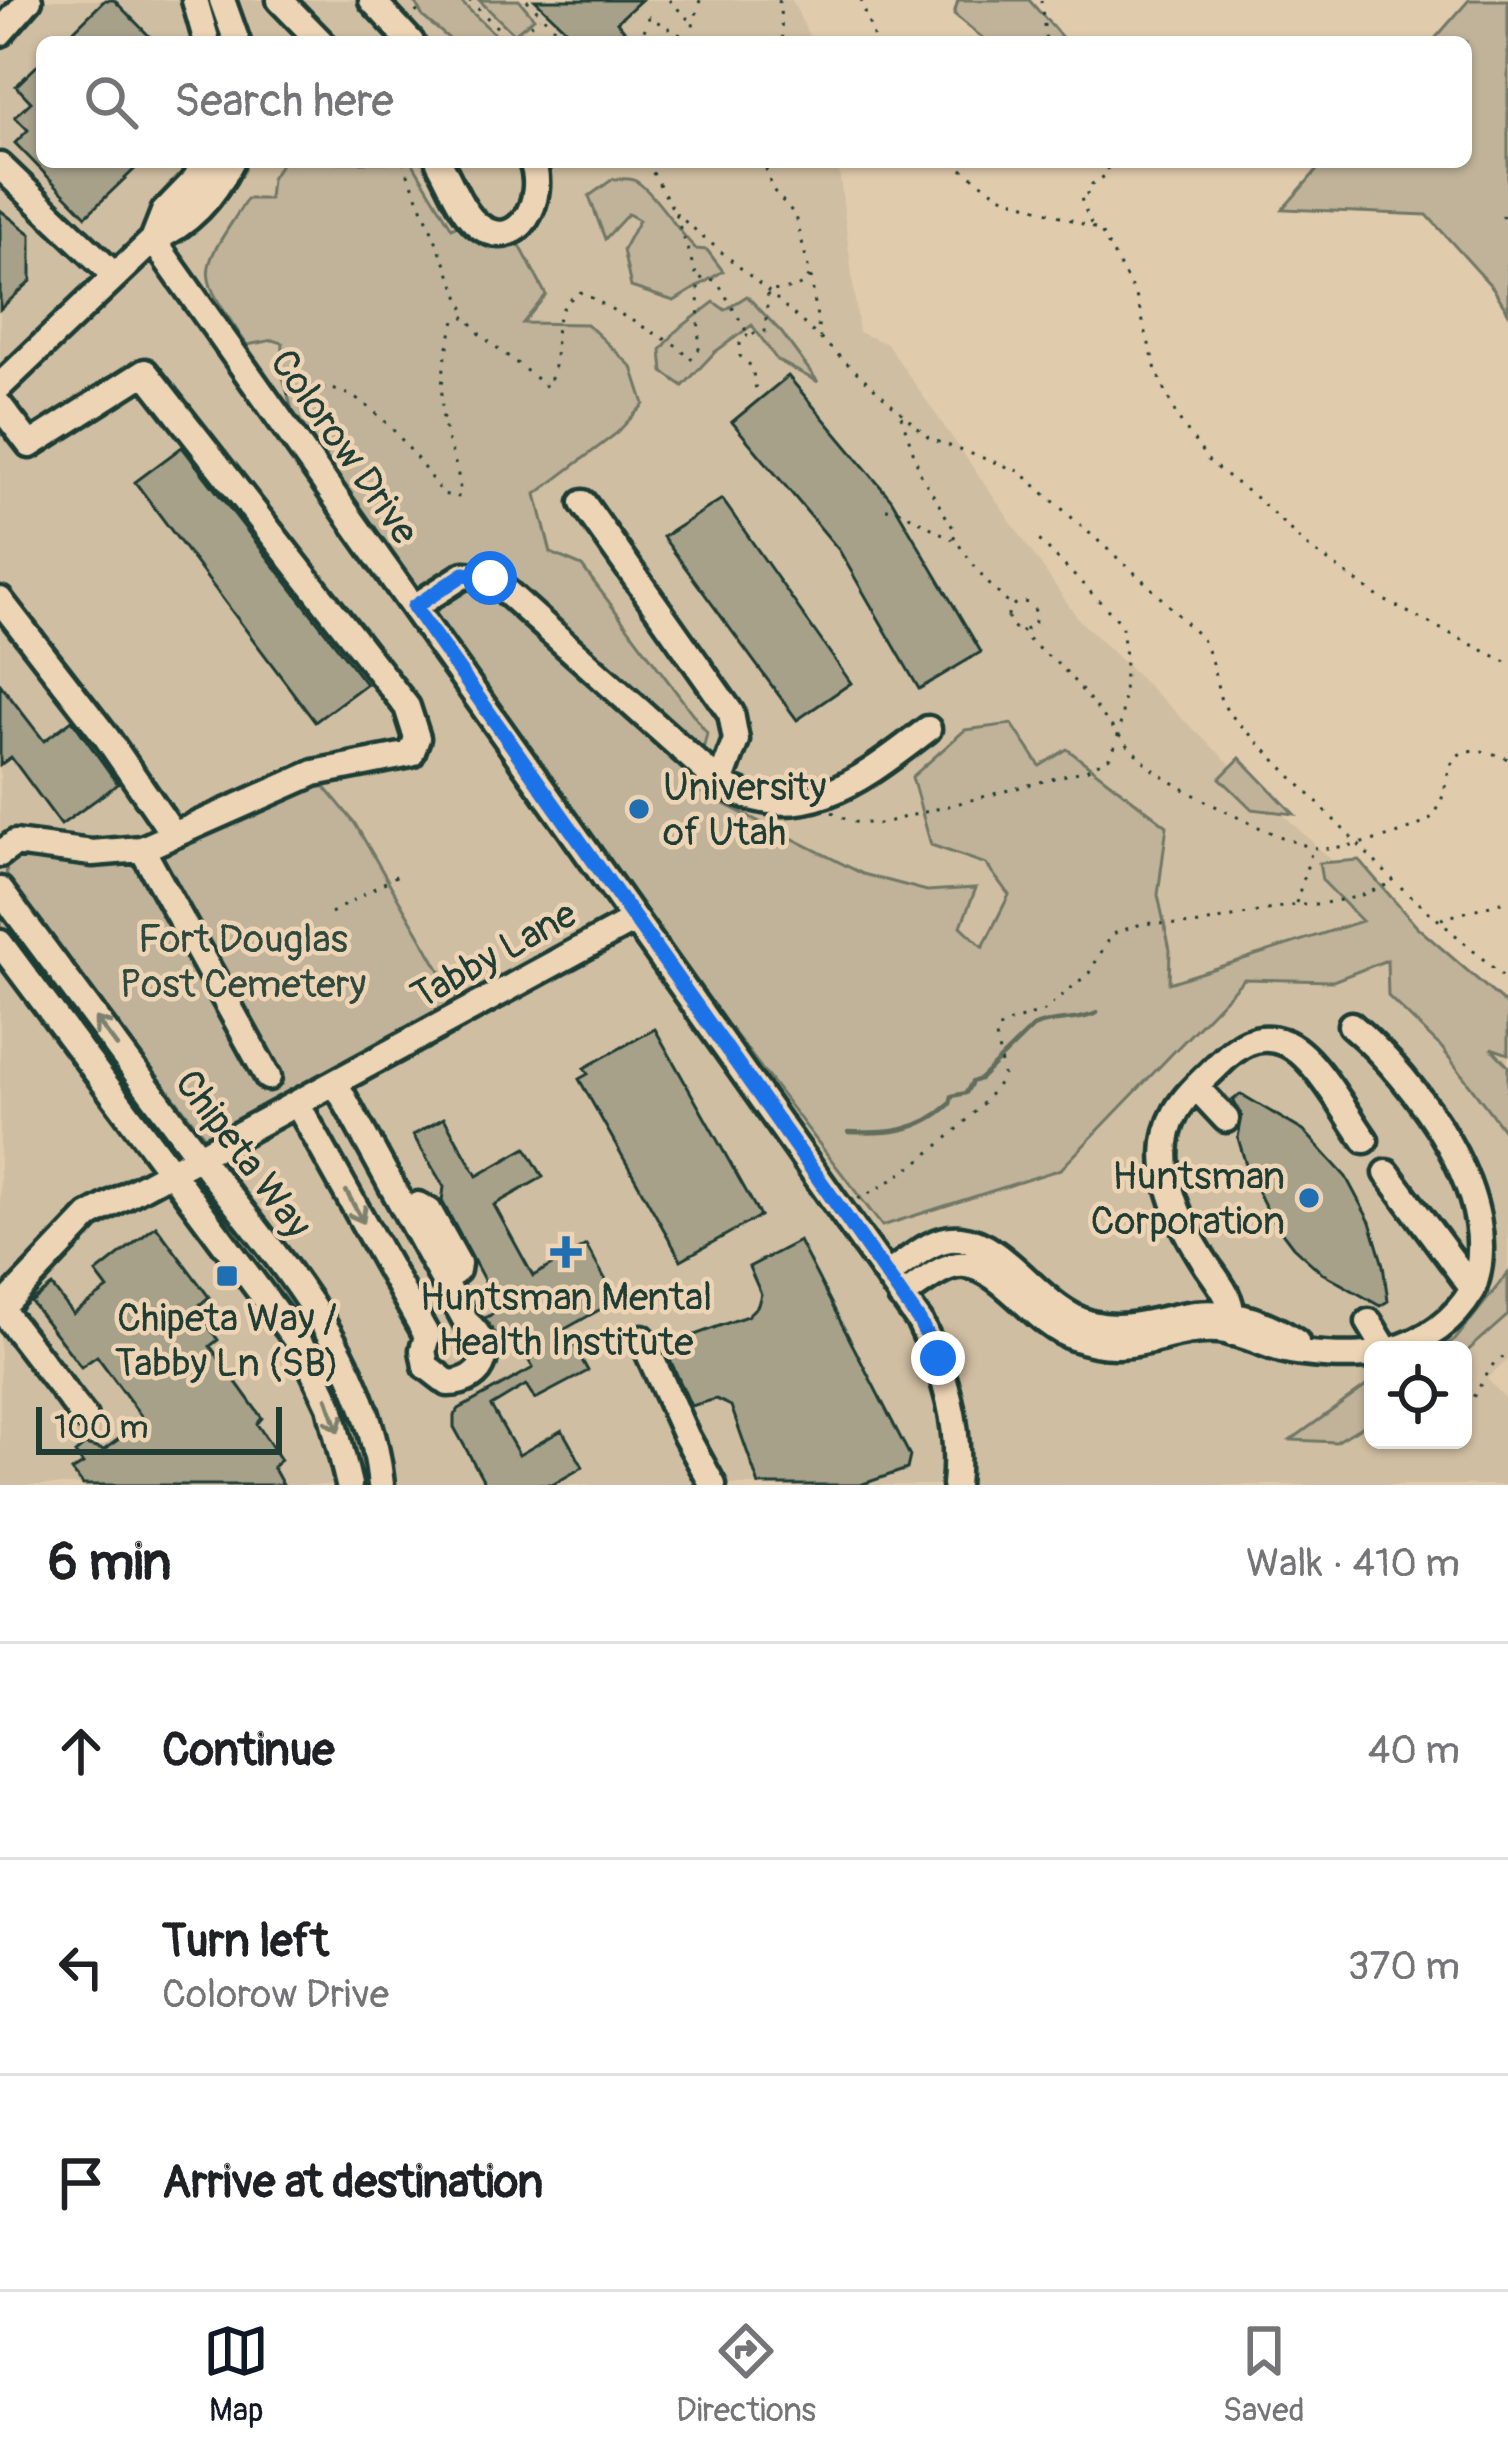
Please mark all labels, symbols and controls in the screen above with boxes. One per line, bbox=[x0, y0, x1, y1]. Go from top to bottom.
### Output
search box bbox=[36, 36, 1472, 168]
icon: search bbox=[78, 69, 144, 135]
text: Search here bbox=[174, 74, 394, 130]
street label: Colorow Drive bbox=[259, 340, 429, 554]
route start bbox=[463, 551, 517, 605]
place label: University of Utah bbox=[663, 763, 826, 857]
marker: University of Utah bbox=[626, 796, 652, 822]
street label: Tabby Lane bbox=[403, 890, 585, 1020]
park label: Fort Douglas Post Cemetery bbox=[120, 915, 366, 1009]
one-way arrow bbox=[93, 1016, 119, 1049]
street label: Chipeta Way bbox=[164, 1060, 322, 1248]
place label: Huntsman Corporation bbox=[1091, 1152, 1285, 1246]
marker: Huntsman Corporation bbox=[1296, 1185, 1322, 1211]
one-way arrow bbox=[344, 1189, 367, 1224]
marker: Huntsman Mental Health Institute bbox=[550, 1236, 582, 1268]
marker: Chipeta Way / Tabby Ln (SB) bbox=[214, 1263, 240, 1289]
place label: Huntsman Mental Health Institute bbox=[420, 1273, 712, 1367]
place label: Chipeta Way / Tabby Ln (SB) bbox=[115, 1294, 339, 1388]
route end bbox=[911, 1331, 965, 1385]
map controls bbox=[1364, 1341, 1472, 1449]
button: locate bbox=[1364, 1341, 1472, 1449]
one-way arrow bbox=[324, 1396, 345, 1433]
scale bar bbox=[36, 1401, 282, 1454]
text: 100 m bbox=[54, 1407, 148, 1448]
text: 6 min bbox=[48, 1531, 171, 1595]
text: Walk · 410 m bbox=[1246, 1539, 1460, 1588]
icon: ahead bbox=[48, 1718, 114, 1784]
text: Continue bbox=[162, 1723, 335, 1779]
text: 40 m bbox=[1368, 1726, 1460, 1775]
text: Turn left bbox=[162, 1914, 329, 1970]
icon: left bbox=[48, 1934, 114, 2000]
text: 370 m bbox=[1348, 1942, 1460, 1991]
text: Colorow Drive bbox=[162, 1970, 389, 2019]
icon: arrive bbox=[48, 2150, 114, 2216]
text: Arrive at destination bbox=[162, 2155, 543, 2211]
tab: Map bbox=[203, 2318, 269, 2431]
tab: Directions bbox=[676, 2318, 816, 2431]
tab: Saved bbox=[1223, 2318, 1305, 2431]

